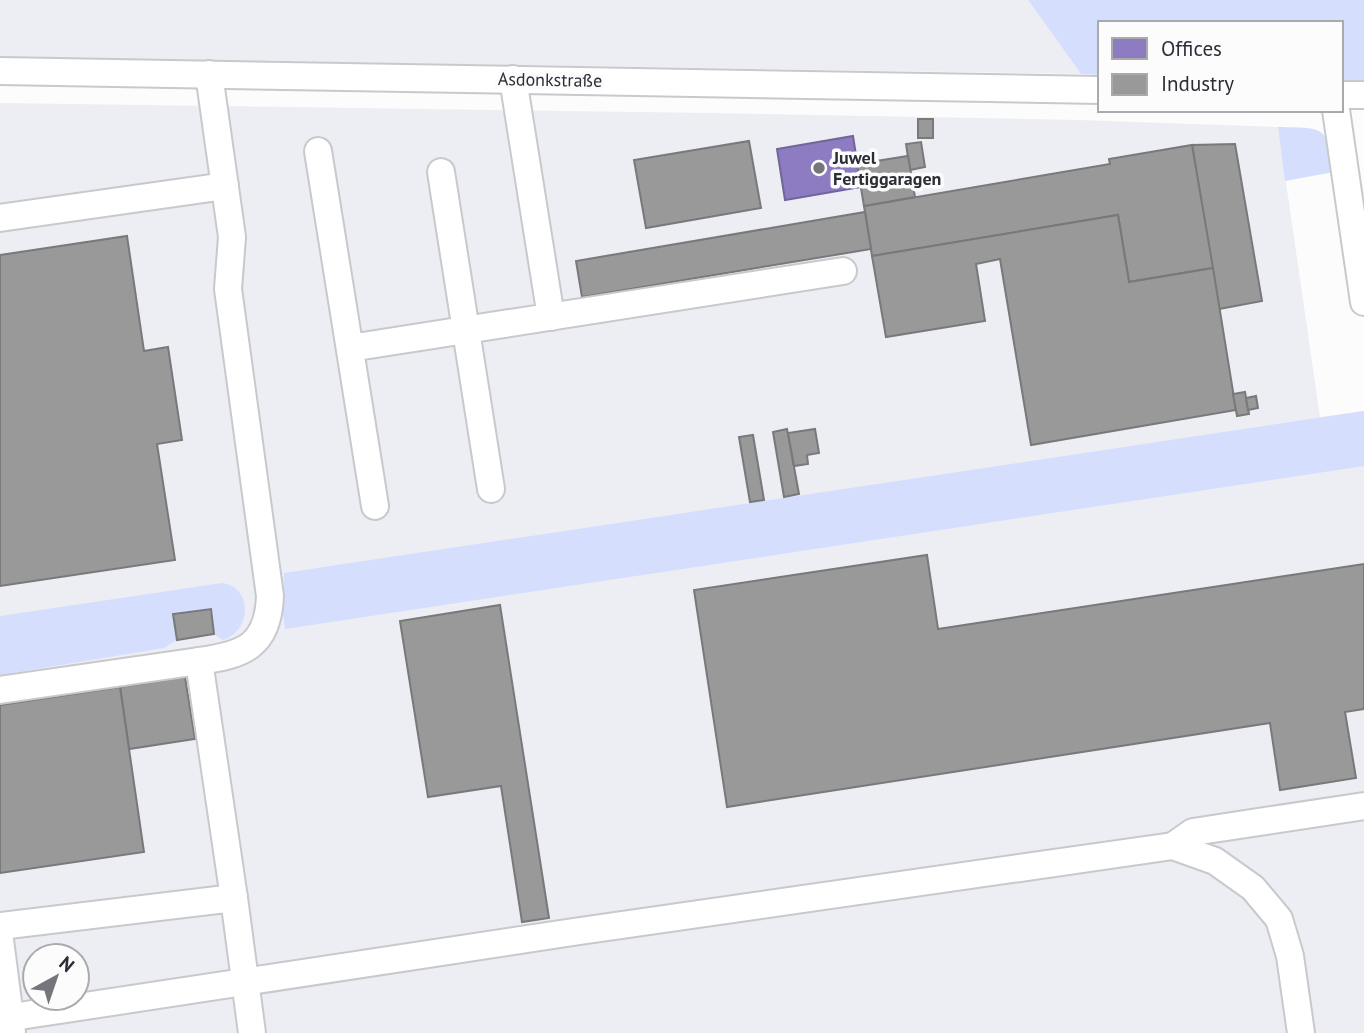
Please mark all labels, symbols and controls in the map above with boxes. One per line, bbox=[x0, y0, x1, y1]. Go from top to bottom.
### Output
legend bbox=[1098, 21, 1343, 112]
text: Offices bbox=[1161, 35, 1222, 62]
street label: Asdonkstraße bbox=[498, 67, 602, 92]
text: Industry bbox=[1161, 70, 1234, 97]
place label: Juwel Fertiggaragen bbox=[832, 146, 941, 190]
marker: Juwel Fertiggaragen bbox=[811, 160, 827, 176]
north arrow bbox=[21, 942, 91, 1012]
text: N bbox=[54, 951, 79, 977]

